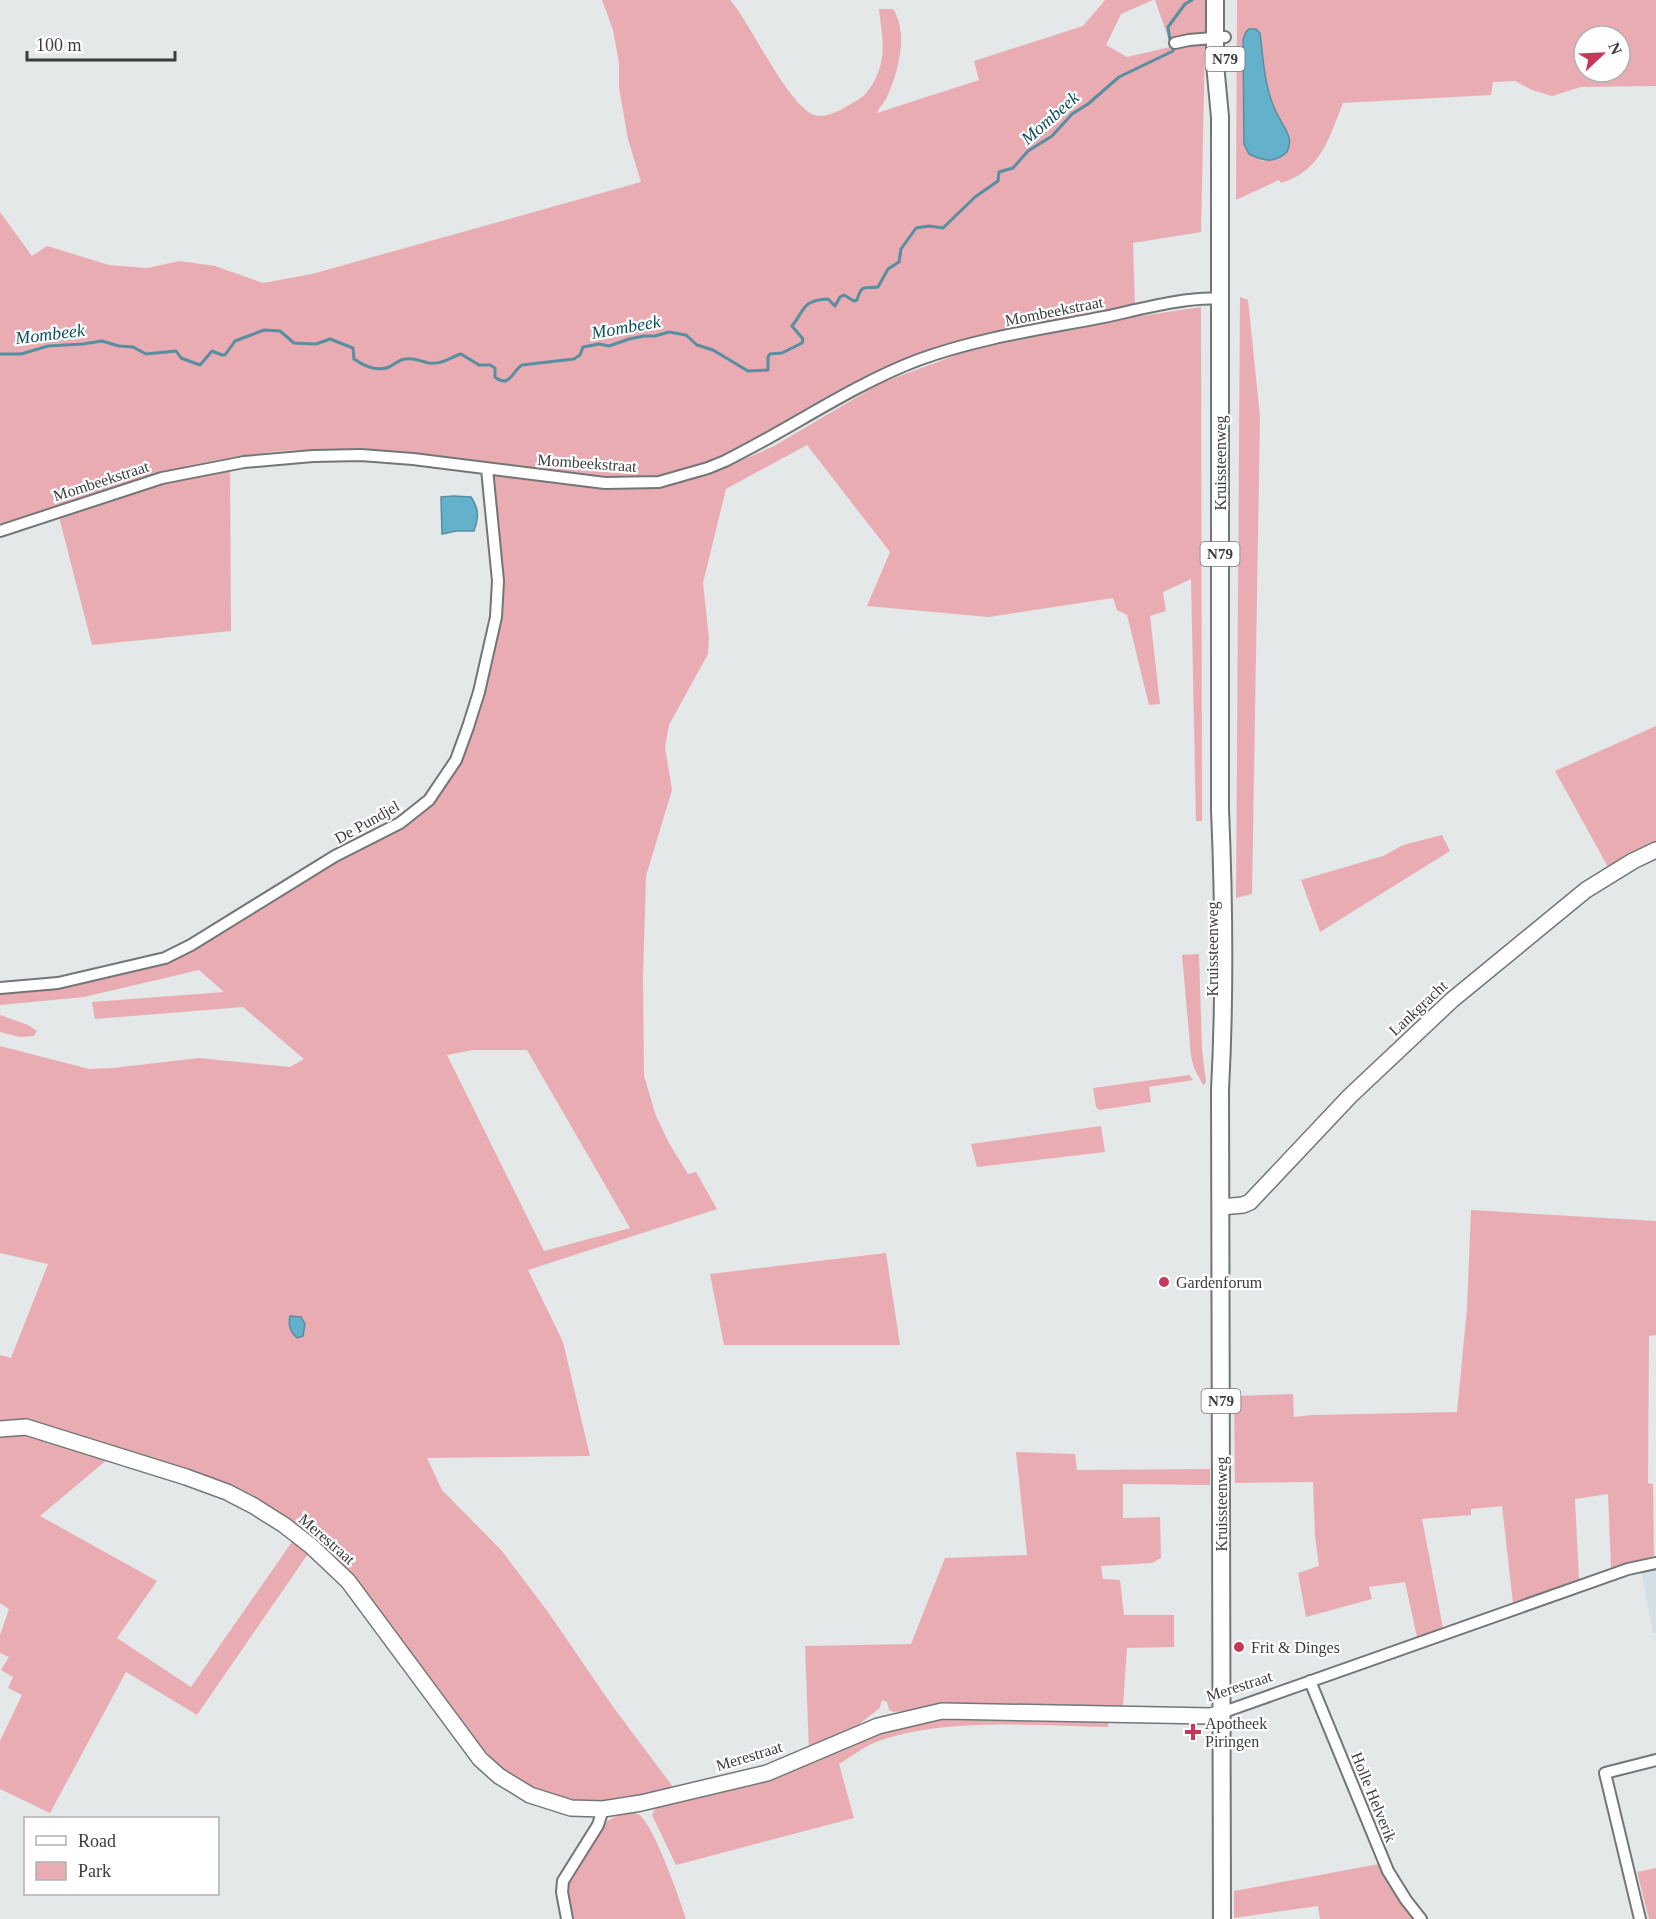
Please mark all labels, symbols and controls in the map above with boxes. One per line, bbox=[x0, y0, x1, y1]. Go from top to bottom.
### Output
scale bar bbox=[27, 24, 176, 62]
north arrow bbox=[1572, 24, 1632, 84]
text: 100 m bbox=[36, 35, 82, 55]
text: N bbox=[1605, 40, 1626, 57]
road number: N79 bbox=[1206, 47, 1244, 71]
water label: Mombeek bbox=[1016, 87, 1084, 149]
street label: Mombeekstraat bbox=[1004, 293, 1105, 329]
water label: Mombeek bbox=[589, 311, 663, 343]
water label: Mombeek bbox=[13, 320, 87, 348]
street label: Kruissteenweg bbox=[1212, 415, 1230, 511]
street label: Mombeekstraat bbox=[537, 451, 638, 475]
street label: Mombeekstraat bbox=[51, 457, 151, 504]
road number: N79 bbox=[1200, 542, 1240, 566]
street label: De Pundjel bbox=[332, 797, 403, 848]
street label: Kruissteenweg bbox=[1204, 901, 1222, 997]
street label: Lankgracht bbox=[1386, 977, 1452, 1040]
place label: Gardenforum bbox=[1176, 1274, 1263, 1291]
marker: Gardenforum bbox=[1157, 1275, 1171, 1289]
road number: N79 bbox=[1202, 1389, 1240, 1413]
street label: Kruissteenweg bbox=[1213, 1456, 1231, 1552]
street label: Merestraat bbox=[296, 1510, 359, 1568]
place label: Frit & Dinges bbox=[1251, 1639, 1340, 1657]
marker: Frit & Dinges bbox=[1232, 1640, 1246, 1654]
street label: Merestraat bbox=[1204, 1667, 1275, 1705]
place label: Apotheek Piringen bbox=[1205, 1715, 1267, 1751]
marker: Apotheek Piringen bbox=[1186, 1725, 1200, 1739]
street label: Merestraat bbox=[714, 1738, 785, 1774]
street label: Holle Helverik bbox=[1348, 1750, 1400, 1844]
legend bbox=[24, 1817, 219, 1895]
text: Road bbox=[78, 1831, 116, 1851]
text: Park bbox=[78, 1861, 111, 1881]

